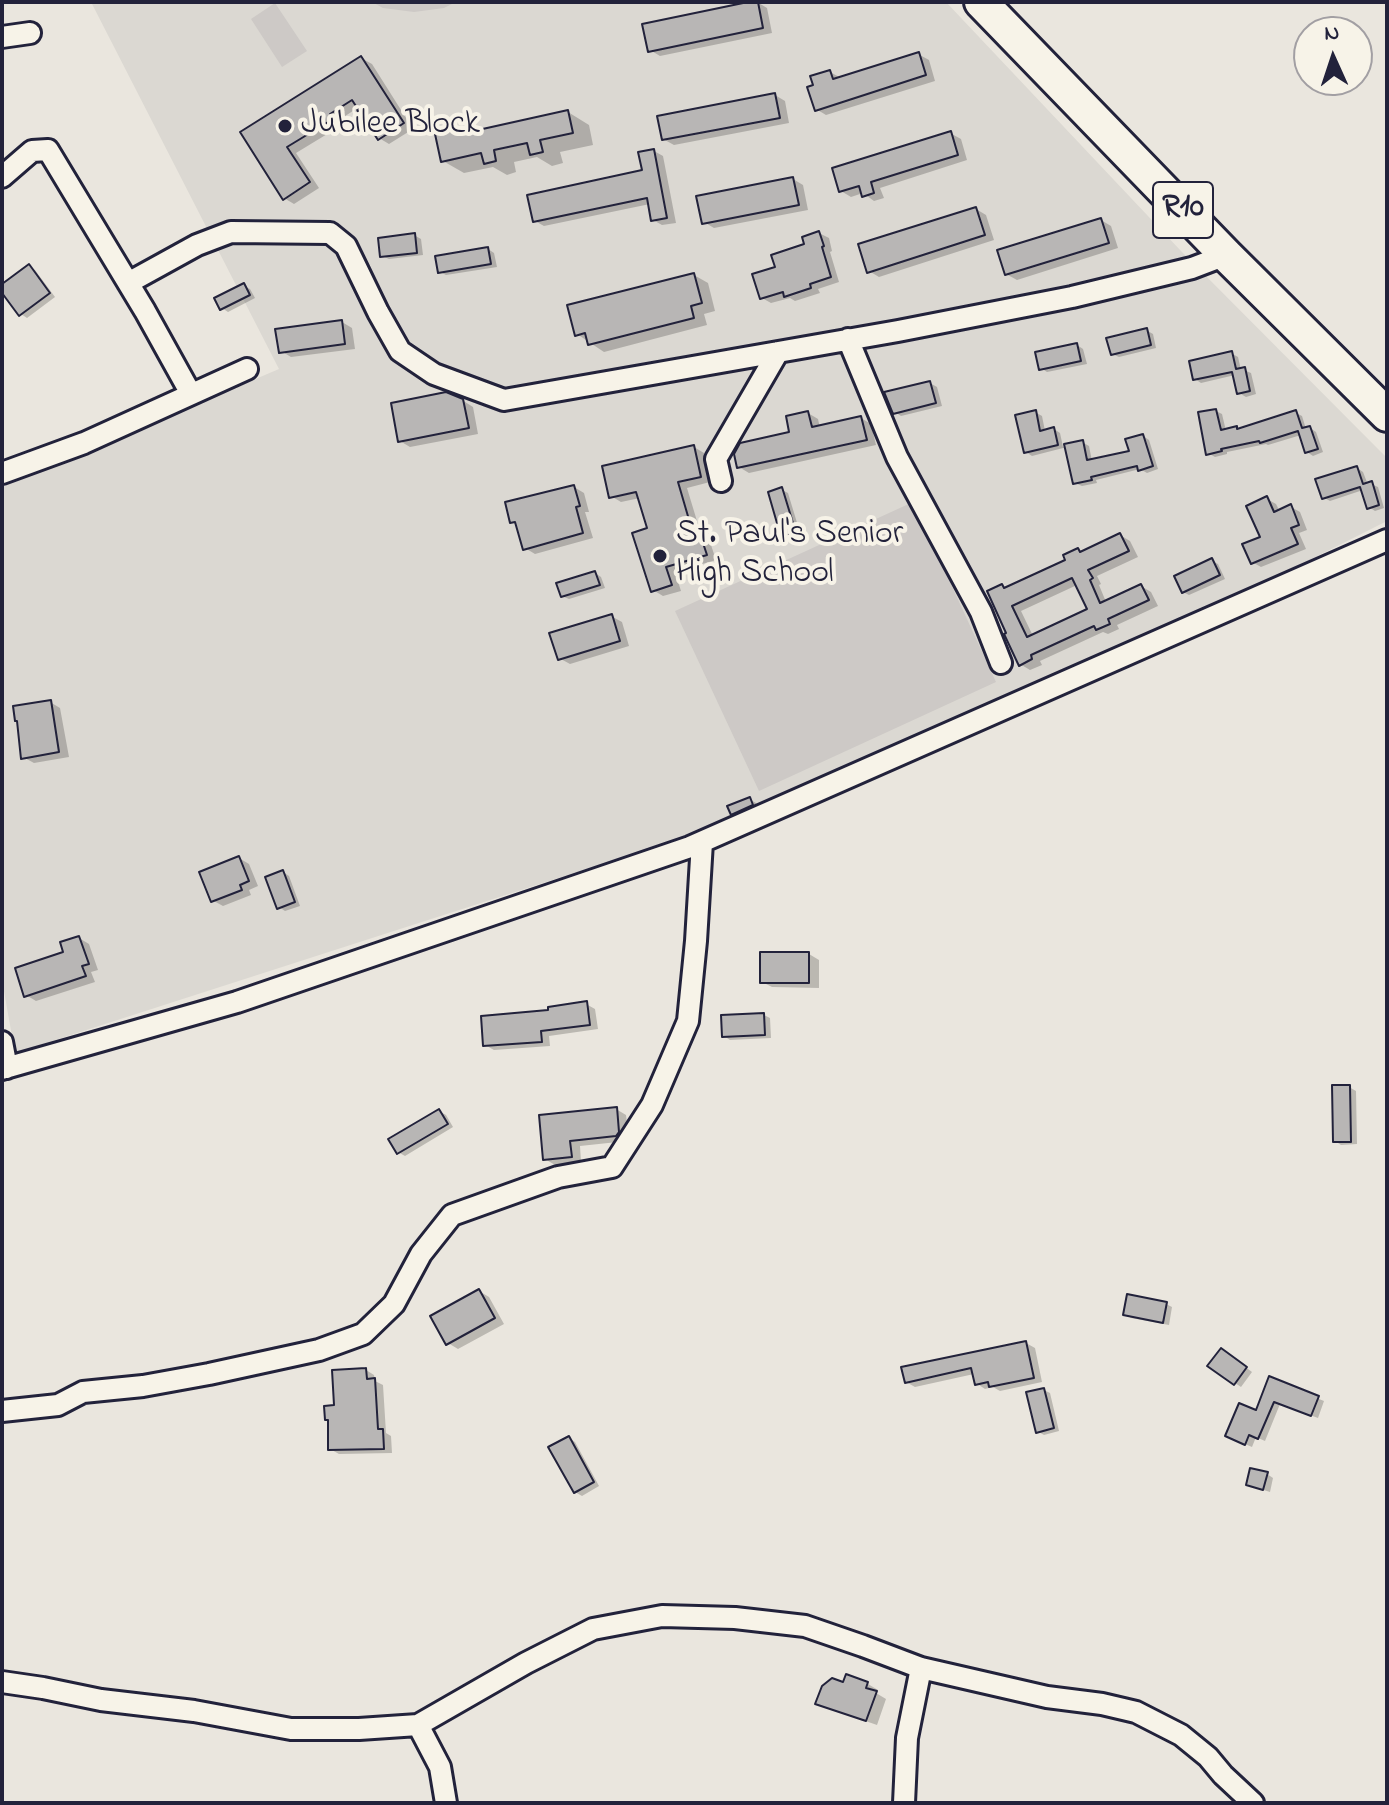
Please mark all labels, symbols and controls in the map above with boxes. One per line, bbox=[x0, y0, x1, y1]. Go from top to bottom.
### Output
north arrow bbox=[1293, 16, 1373, 96]
text: N bbox=[1324, 18, 1340, 50]
place label: Jubilee Block bbox=[301, 106, 480, 146]
marker: Jubilee Block bbox=[276, 117, 294, 135]
road number: R10 bbox=[1153, 182, 1213, 238]
place label: St. Paul's Senior High School bbox=[676, 516, 903, 596]
marker: St. Paul's Senior High School bbox=[651, 547, 669, 565]

